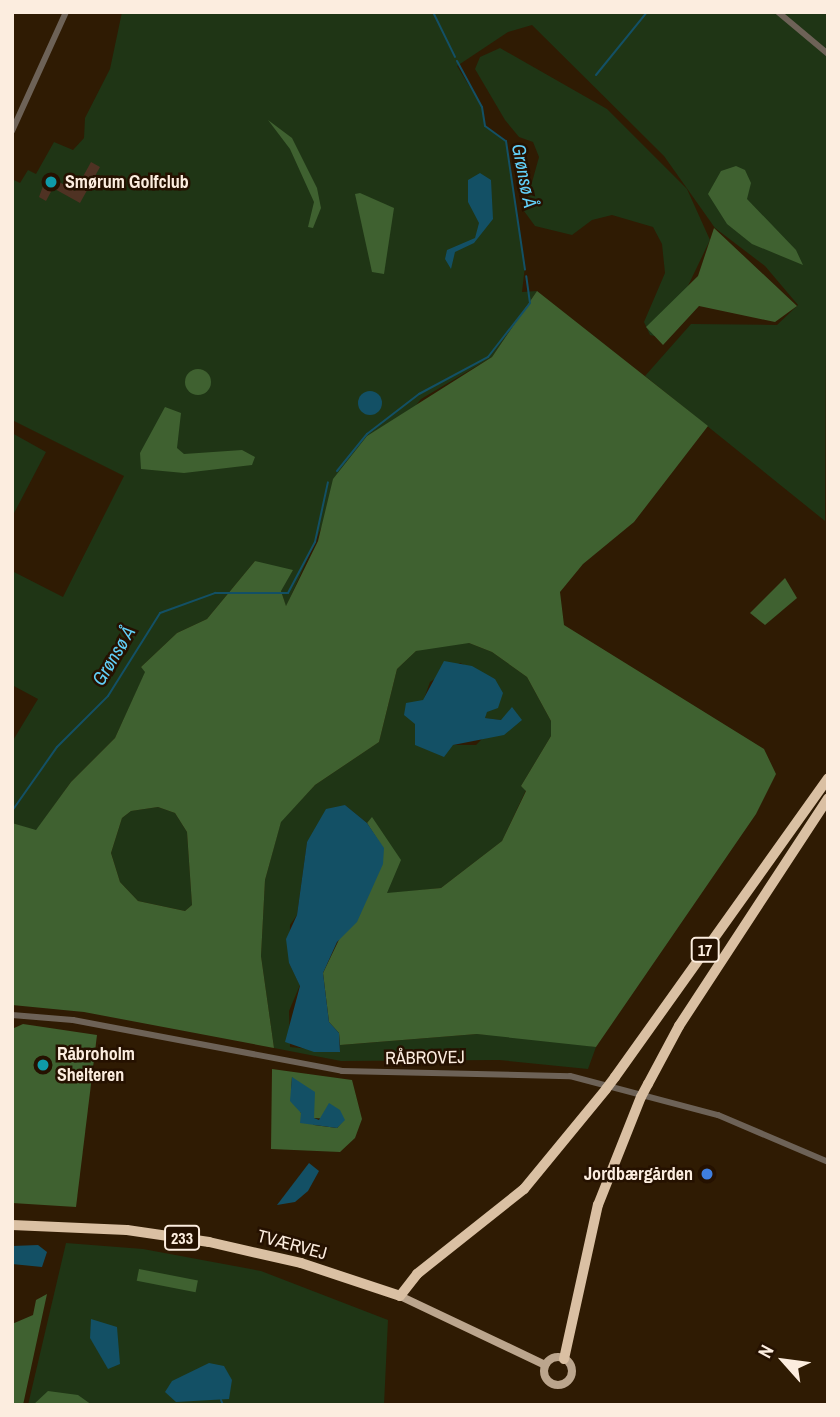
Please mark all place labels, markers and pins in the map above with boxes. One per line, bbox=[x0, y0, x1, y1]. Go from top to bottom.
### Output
place label: Smørum Golfclub bbox=[65, 171, 189, 193]
marker: Smørum Golfclub bbox=[43, 174, 59, 190]
place label: Råbroholm Shelteren bbox=[57, 1044, 135, 1086]
marker: Råbroholm Shelteren bbox=[35, 1057, 51, 1073]
place label: Jordbærgården bbox=[584, 1163, 693, 1185]
marker: Jordbærgården bbox=[699, 1166, 715, 1182]

